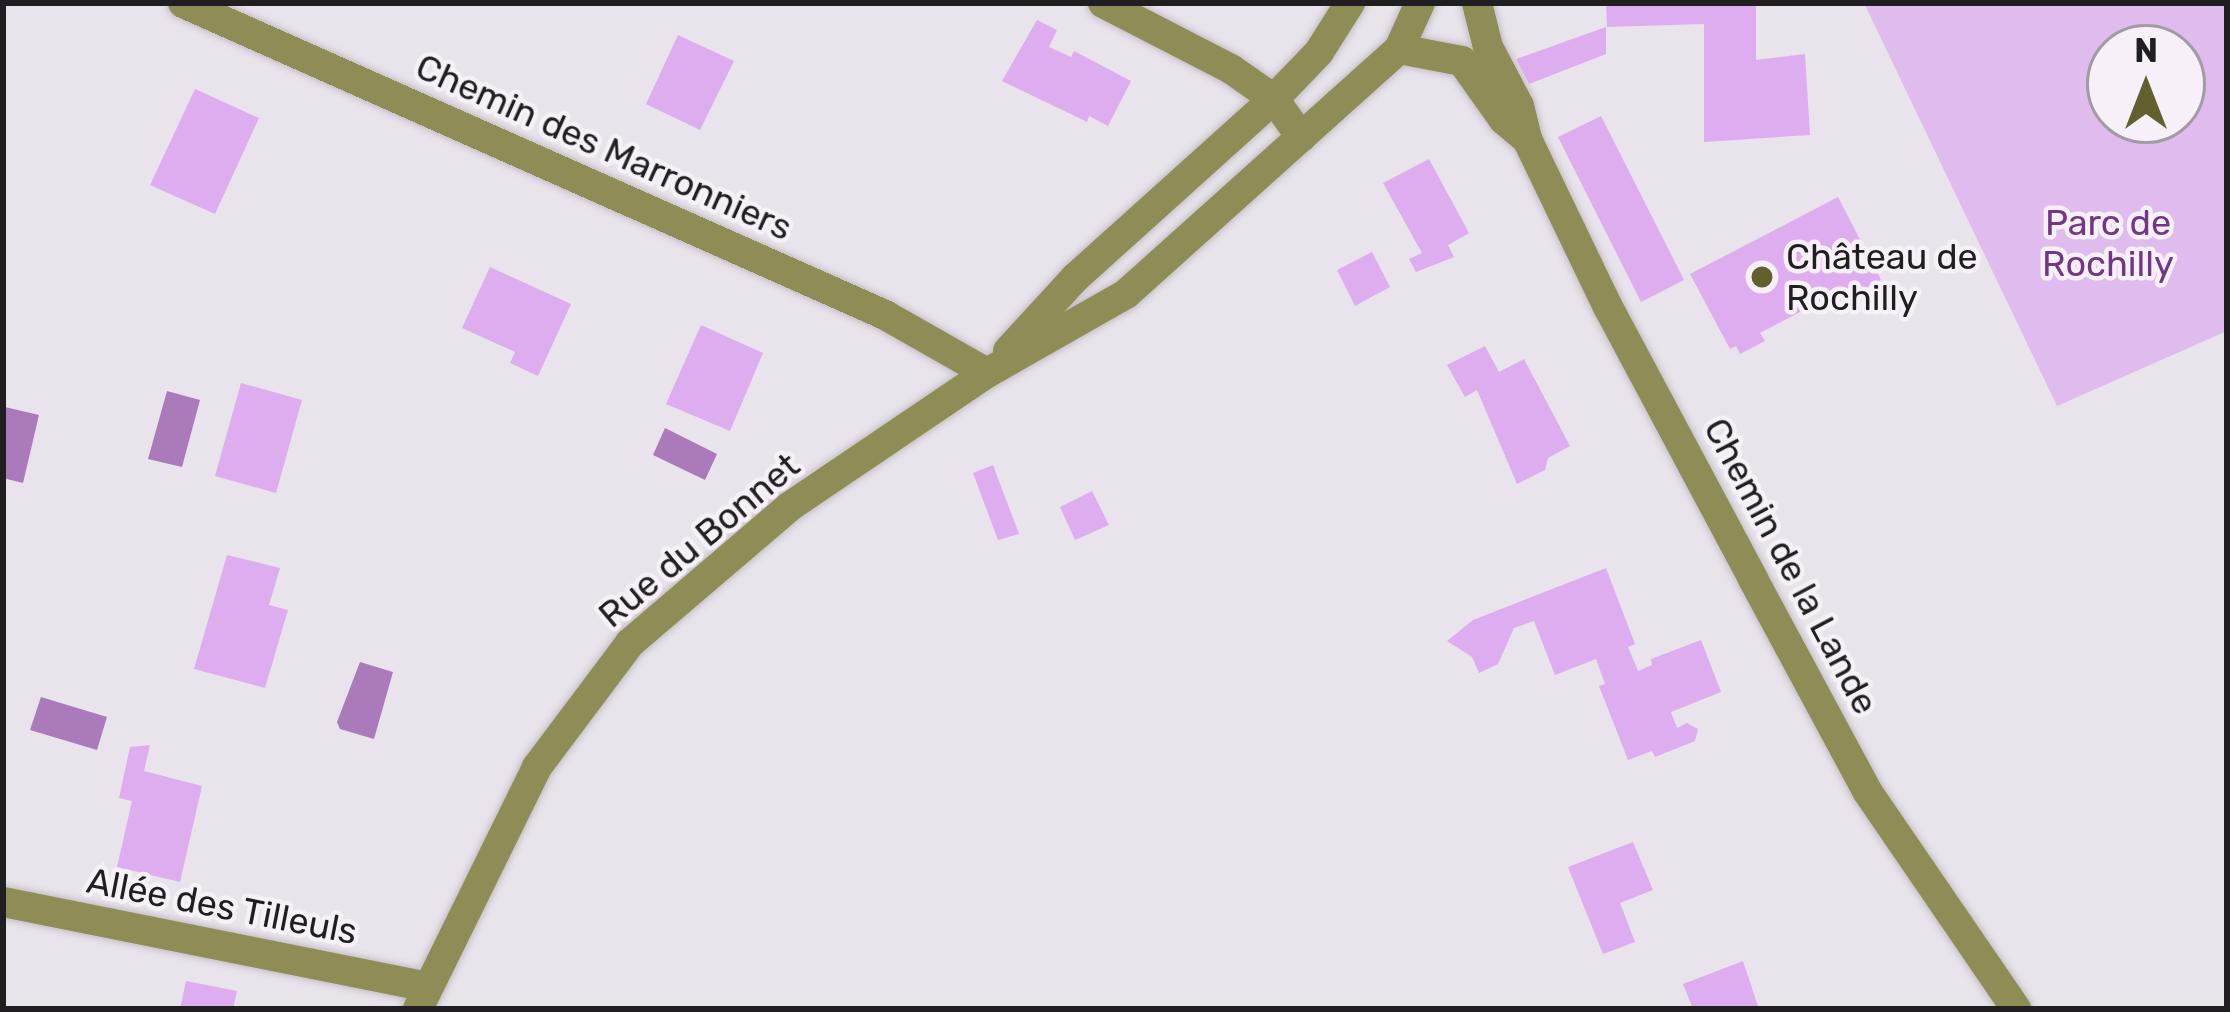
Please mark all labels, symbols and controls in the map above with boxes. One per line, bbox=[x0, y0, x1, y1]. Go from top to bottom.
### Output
north arrow bbox=[2086, 24, 2206, 144]
text: N bbox=[2134, 31, 2158, 70]
street label: Chemin des Marronniers bbox=[409, 45, 799, 249]
park label: Parc de Rochilly bbox=[2042, 200, 2174, 285]
place label: Château de Rochilly bbox=[1786, 234, 1978, 319]
marker: Château de Rochilly bbox=[1749, 264, 1775, 290]
street label: Chemin de la Lande bbox=[1695, 411, 1887, 721]
street label: Rue du Bonnet bbox=[590, 444, 808, 636]
street label: Allée des Tilleuls bbox=[83, 859, 361, 953]

